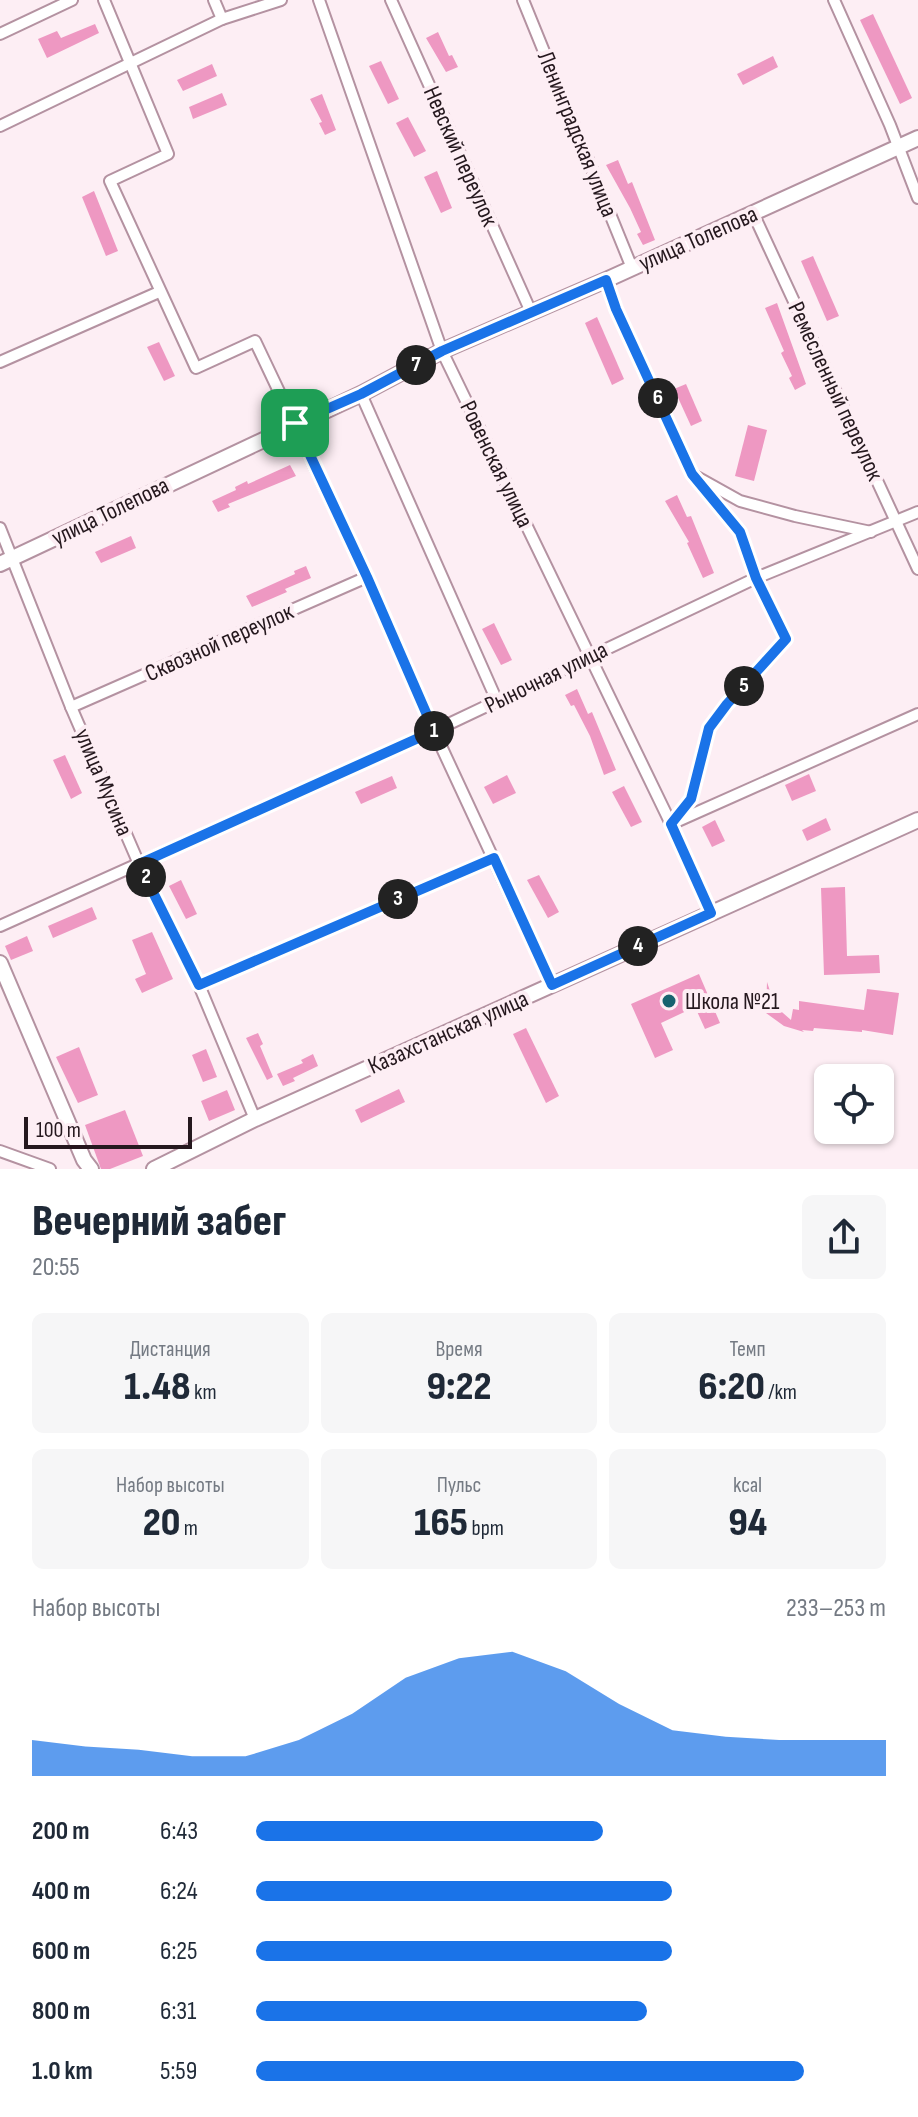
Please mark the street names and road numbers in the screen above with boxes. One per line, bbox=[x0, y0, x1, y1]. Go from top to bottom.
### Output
street label: Ленинградская улица bbox=[531, 47, 624, 221]
street label: Невский переулок bbox=[417, 82, 505, 231]
street label: улица Толепова bbox=[634, 199, 762, 278]
street label: Ремесленный переулок bbox=[781, 297, 890, 486]
street label: Ровенская улица bbox=[453, 396, 540, 532]
street label: улица Толепова bbox=[47, 471, 174, 552]
street label: Сквозной переулок bbox=[141, 596, 299, 688]
street label: Рыночная улица bbox=[480, 635, 612, 720]
street label: улица Мусина bbox=[68, 724, 139, 840]
street label: Казахстанская улица bbox=[364, 984, 533, 1081]

